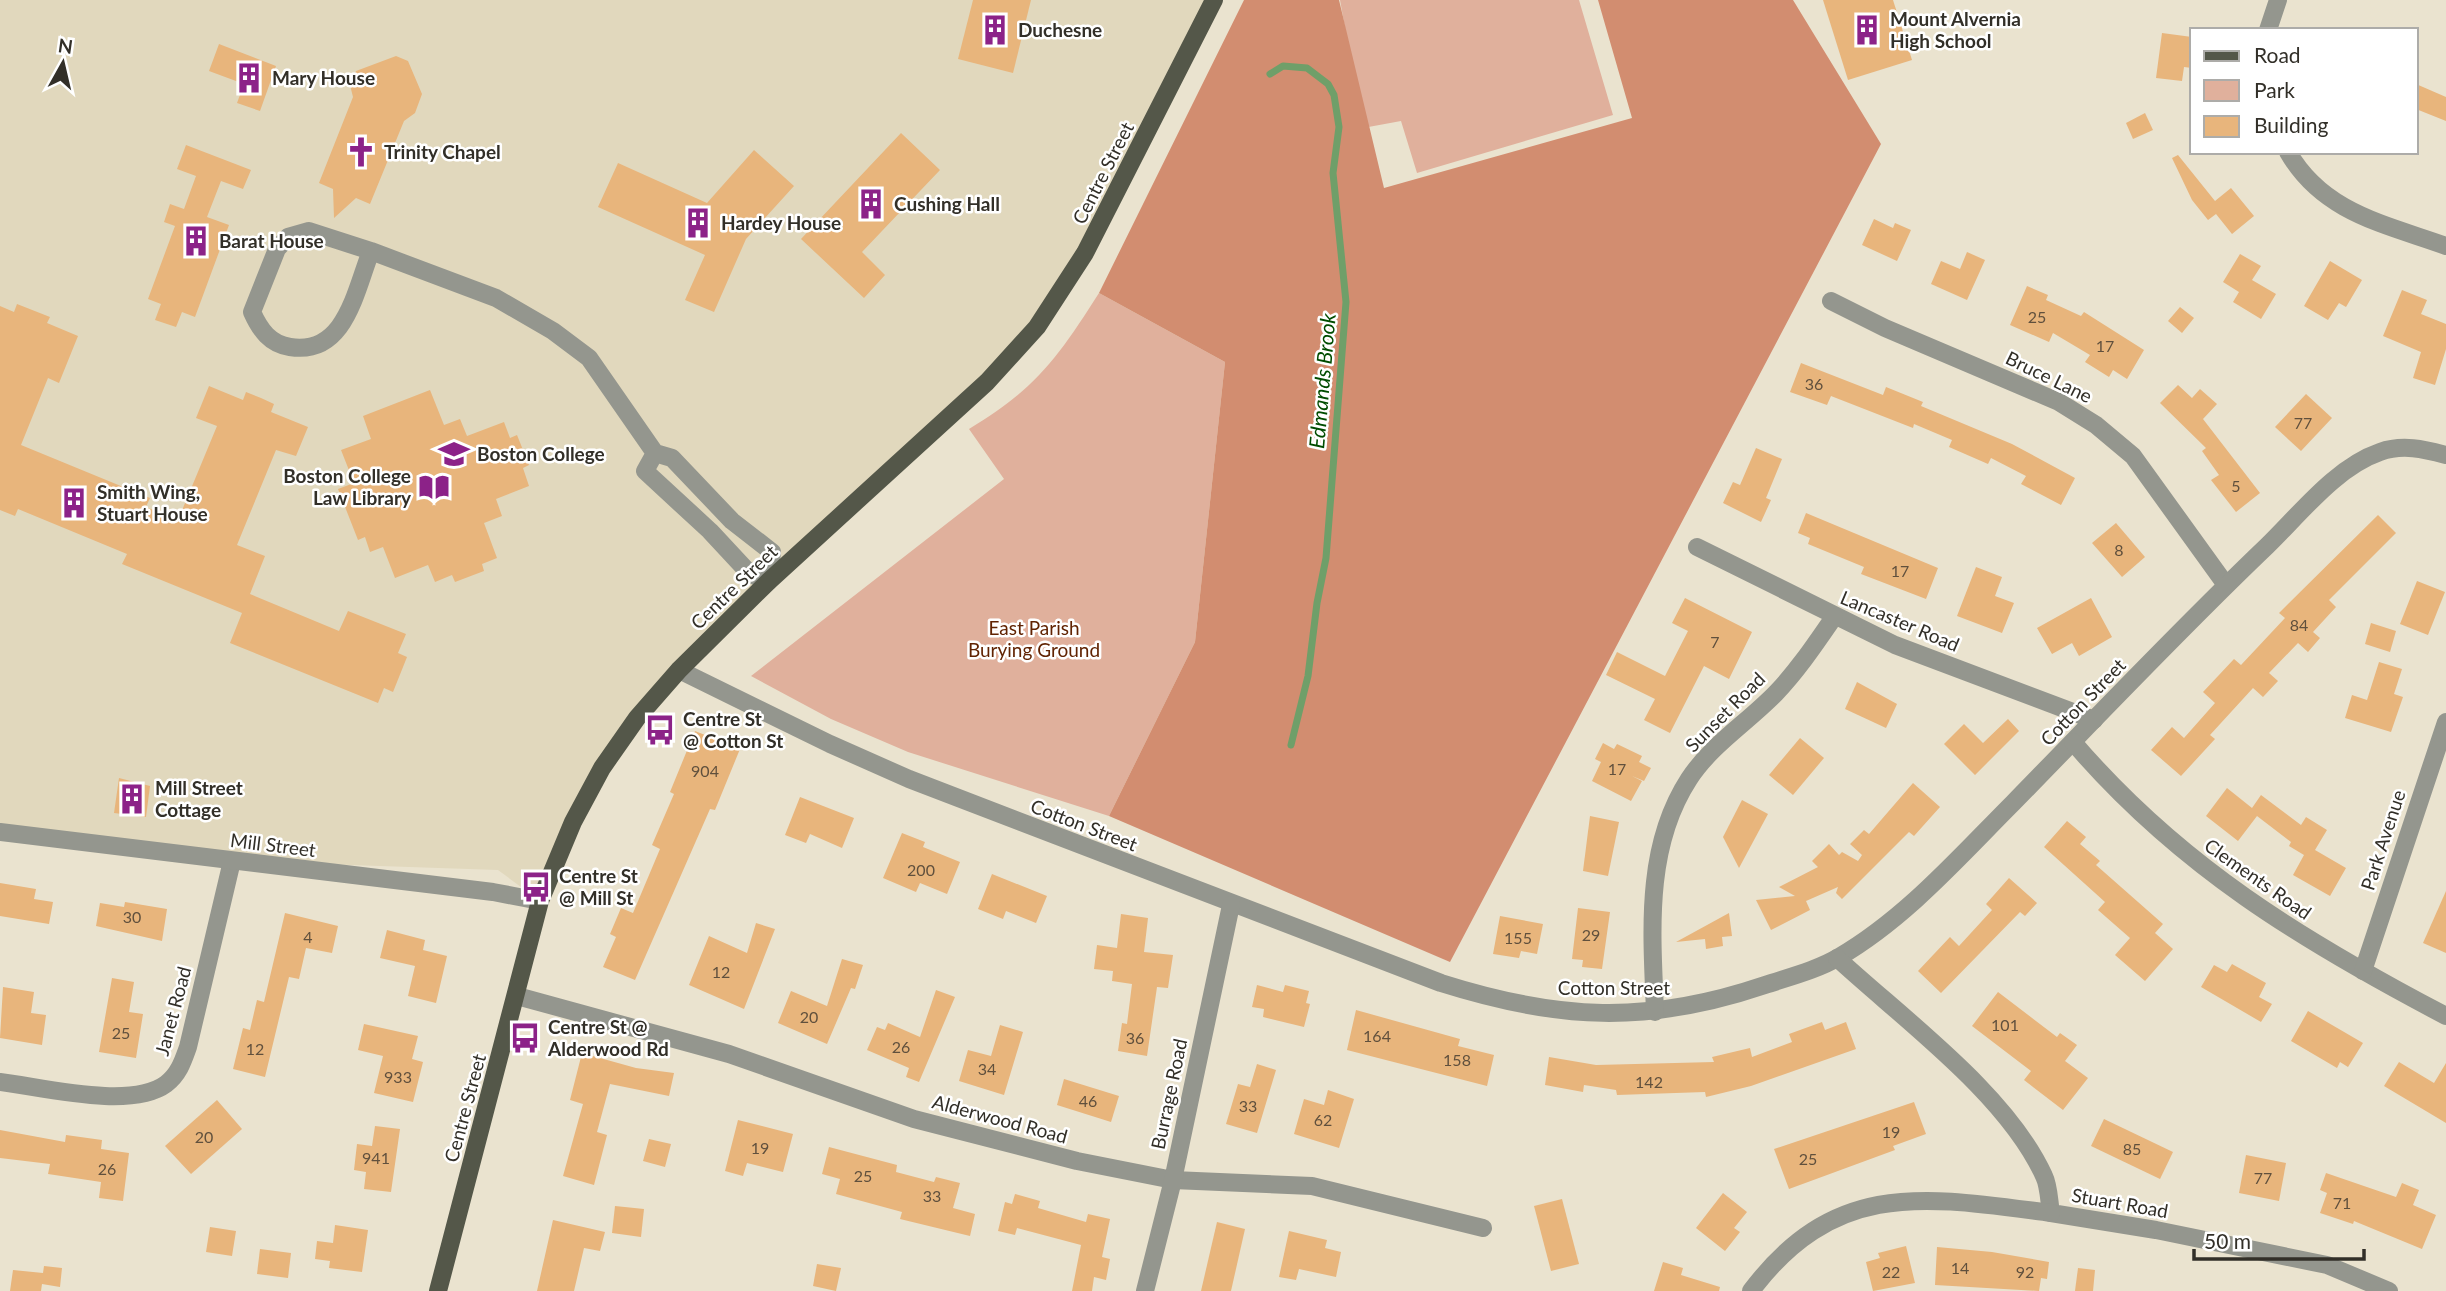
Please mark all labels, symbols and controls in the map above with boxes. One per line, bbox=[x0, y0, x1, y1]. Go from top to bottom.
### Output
place label: Mount Alvernia High School bbox=[1890, 7, 2021, 52]
building icon: Duchesne bbox=[978, 13, 1012, 47]
building icon: Mount Alvernia High School bbox=[1850, 13, 1884, 47]
place label: Duchesne bbox=[1018, 18, 1102, 41]
north arrow bbox=[28, 28, 98, 98]
legend bbox=[2190, 28, 2418, 154]
text: N bbox=[57, 33, 74, 58]
text: Road bbox=[2254, 42, 2301, 67]
building icon: Mary House bbox=[232, 61, 266, 95]
place label: Mary House bbox=[272, 66, 375, 89]
text: Park bbox=[2254, 77, 2295, 102]
text: Building bbox=[2254, 112, 2329, 137]
street label: Centre Street bbox=[1067, 118, 1138, 228]
church icon: Trinity Chapel bbox=[344, 135, 378, 169]
place label: Trinity Chapel bbox=[384, 140, 501, 163]
building icon: Cushing Hall bbox=[854, 187, 888, 221]
place label: Cushing Hall bbox=[894, 192, 1000, 215]
building icon: Hardey House bbox=[681, 206, 715, 240]
place label: Hardey House bbox=[721, 211, 841, 234]
building icon: Barat House bbox=[179, 224, 213, 258]
place label: Barat House bbox=[219, 229, 324, 252]
house number: 25 bbox=[2028, 307, 2046, 326]
water label: Edmands Brook bbox=[1303, 311, 1340, 450]
house number: 17 bbox=[2096, 336, 2114, 355]
street label: Bruce Lane bbox=[2002, 346, 2096, 407]
house number: 36 bbox=[1805, 374, 1823, 393]
house number: 77 bbox=[2294, 413, 2312, 432]
school or university icon: Boston College bbox=[437, 437, 471, 471]
place label: Boston College bbox=[477, 442, 605, 465]
place label: Boston College Law Library bbox=[283, 464, 412, 509]
library icon: Boston College Law Library bbox=[417, 470, 451, 504]
house number: 5 bbox=[2231, 476, 2241, 495]
place label: Smith Wing, Stuart House bbox=[97, 480, 208, 525]
building icon: Smith Wing, Stuart House bbox=[57, 486, 91, 520]
street label: Centre Street bbox=[686, 540, 782, 634]
house number: 8 bbox=[2114, 540, 2124, 559]
house number: 17 bbox=[1891, 561, 1909, 580]
street label: Lancaster Road bbox=[1837, 585, 1963, 656]
house number: 84 bbox=[2290, 615, 2308, 634]
park label: East Parish Burying Ground bbox=[968, 616, 1100, 661]
house number: 7 bbox=[1710, 632, 1720, 651]
street label: Cotton Street bbox=[2035, 653, 2130, 750]
street label: Sunset Road bbox=[1680, 667, 1769, 756]
place label: Centre St @ Cotton St bbox=[683, 707, 783, 752]
bus stop icon: Centre St @ Cotton St bbox=[643, 713, 677, 747]
house number: 17 bbox=[1608, 759, 1626, 778]
house number: 904 bbox=[691, 761, 719, 780]
place label: Mill Street Cottage bbox=[155, 776, 243, 821]
building icon: Mill Street Cottage bbox=[115, 782, 149, 816]
street label: Park Avenue bbox=[2355, 787, 2410, 893]
street label: Cotton Street bbox=[1028, 794, 1141, 855]
street label: Mill Street bbox=[229, 828, 317, 861]
street label: Clements Road bbox=[2200, 833, 2316, 924]
house number: 200 bbox=[907, 860, 935, 879]
place label: Centre St @ Mill St bbox=[559, 864, 638, 909]
bus stop icon: Centre St @ Mill St bbox=[519, 870, 553, 904]
house number: 30 bbox=[123, 907, 141, 926]
house number: 29 bbox=[1582, 925, 1600, 944]
house number: 4 bbox=[303, 927, 313, 946]
house number: 155 bbox=[1504, 928, 1532, 947]
house number: 12 bbox=[712, 962, 730, 981]
street label: Janet Road bbox=[150, 964, 195, 1058]
street label: Cotton Street bbox=[1558, 976, 1670, 999]
house number: 20 bbox=[800, 1007, 818, 1026]
place label: Centre St @ Alderwood Rd bbox=[547, 1015, 669, 1060]
house number: 101 bbox=[1991, 1015, 2019, 1034]
bus stop icon: Centre St @ Alderwood Rd bbox=[508, 1021, 542, 1055]
house number: 25 bbox=[112, 1023, 130, 1042]
house number: 164 bbox=[1363, 1026, 1391, 1045]
house number: 36 bbox=[1126, 1028, 1144, 1047]
street label: Burrage Road bbox=[1146, 1036, 1191, 1151]
house number: 26 bbox=[892, 1037, 910, 1056]
house number: 12 bbox=[246, 1039, 264, 1058]
house number: 158 bbox=[1443, 1050, 1471, 1069]
street label: Centre Street bbox=[439, 1051, 490, 1165]
house number: 34 bbox=[978, 1059, 996, 1078]
house number: 933 bbox=[384, 1067, 412, 1086]
house number: 142 bbox=[1635, 1072, 1663, 1091]
street label: Alderwood Road bbox=[930, 1089, 1070, 1148]
house number: 46 bbox=[1079, 1091, 1097, 1110]
house number: 33 bbox=[1239, 1096, 1257, 1115]
house number: 62 bbox=[1314, 1110, 1332, 1129]
house number: 19 bbox=[1882, 1122, 1900, 1141]
house number: 20 bbox=[195, 1127, 213, 1146]
house number: 19 bbox=[751, 1138, 769, 1157]
house number: 85 bbox=[2123, 1139, 2141, 1158]
house number: 941 bbox=[362, 1148, 390, 1167]
house number: 25 bbox=[1799, 1149, 1817, 1168]
house number: 26 bbox=[98, 1159, 116, 1178]
house number: 25 bbox=[854, 1166, 872, 1185]
house number: 77 bbox=[2254, 1168, 2272, 1187]
street label: Stuart Road bbox=[2070, 1183, 2170, 1222]
house number: 33 bbox=[923, 1186, 941, 1205]
house number: 71 bbox=[2333, 1193, 2351, 1212]
scale bar bbox=[2194, 1218, 2364, 1262]
text: 50 m bbox=[2204, 1228, 2251, 1253]
house number: 14 bbox=[1951, 1258, 1969, 1277]
house number: 22 bbox=[1882, 1262, 1900, 1281]
house number: 92 bbox=[2016, 1262, 2034, 1281]

